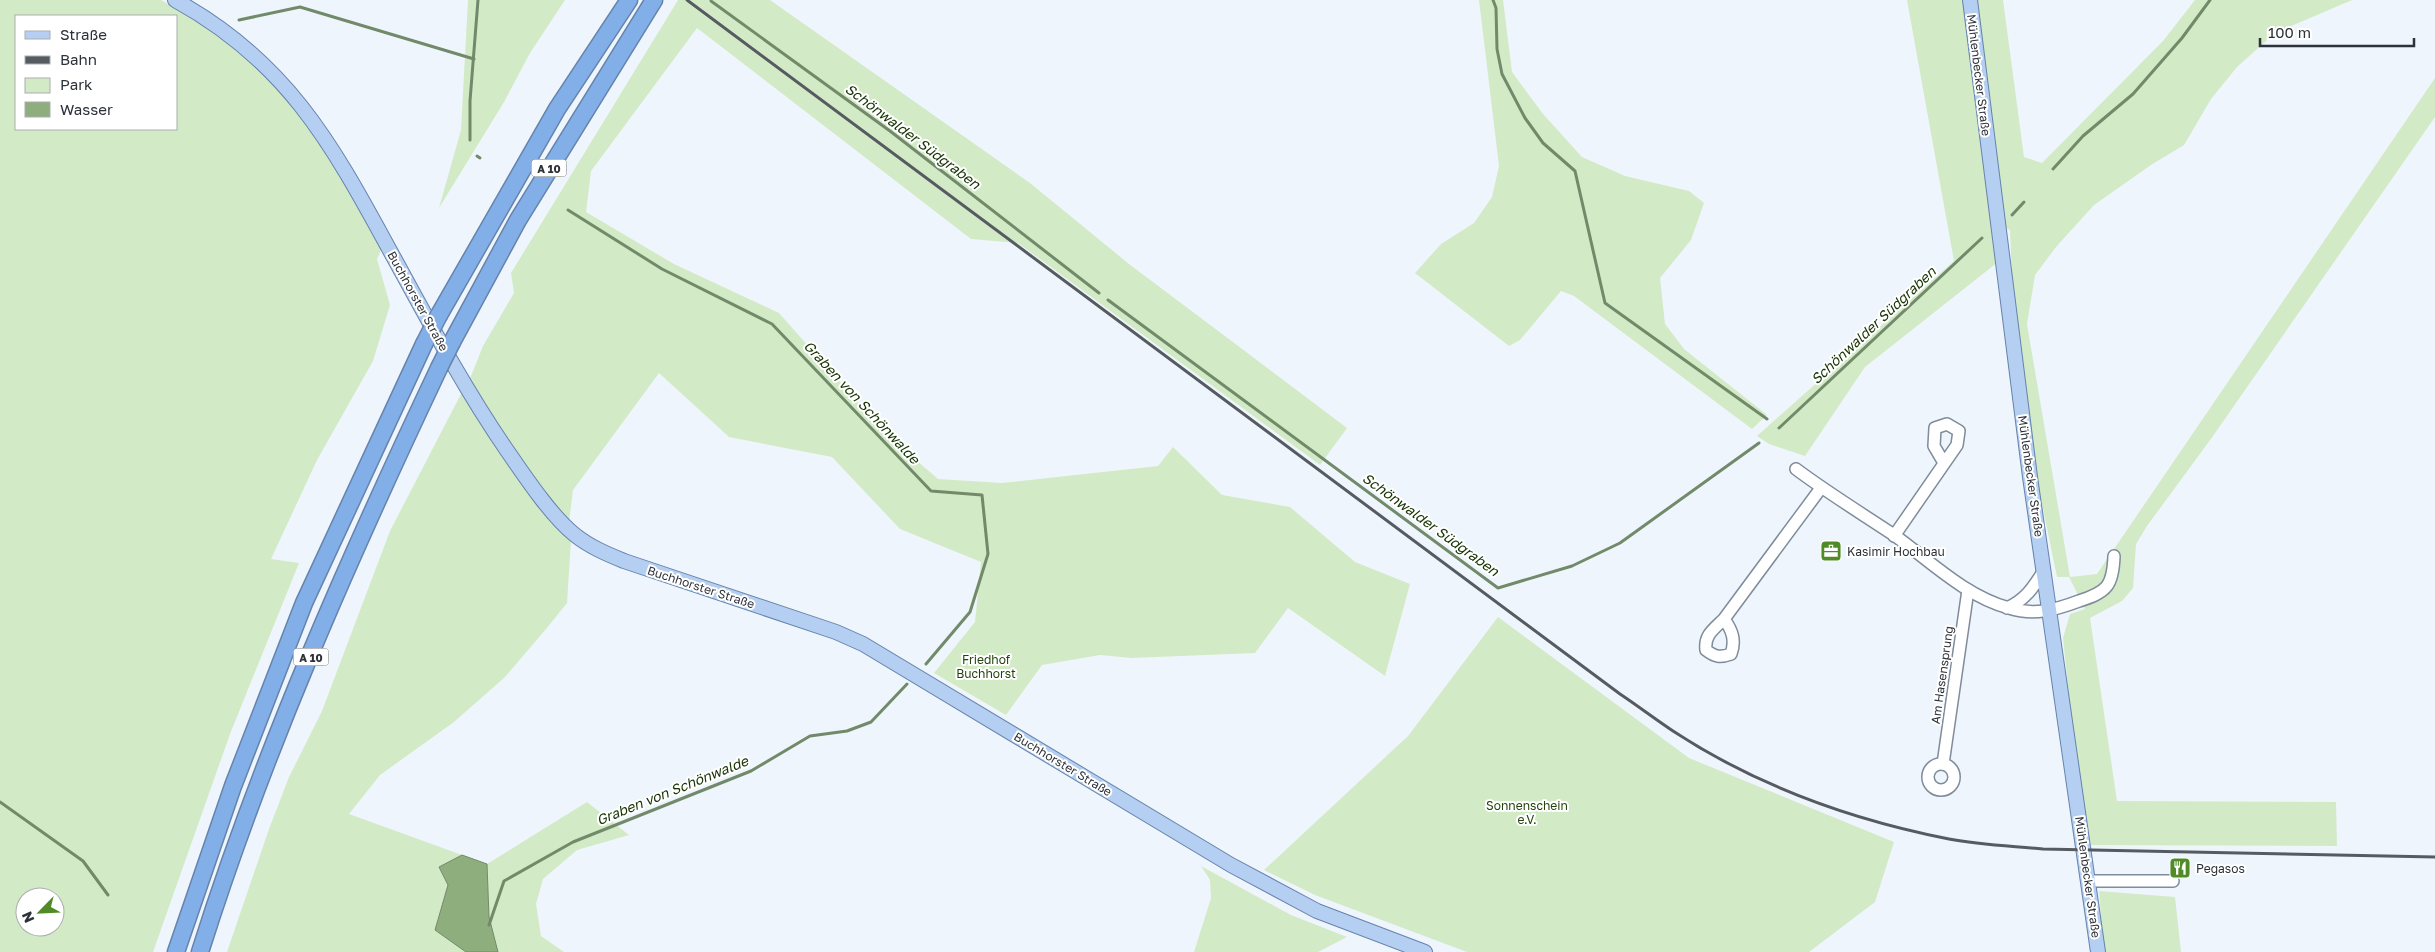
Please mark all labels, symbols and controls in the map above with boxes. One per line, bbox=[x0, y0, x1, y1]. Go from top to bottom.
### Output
street label: Mühlenbecker Straße bbox=[1964, 13, 1994, 137]
legend bbox=[15, 15, 178, 130]
scale bar bbox=[2260, 15, 2414, 47]
text: 100 m bbox=[2268, 23, 2311, 41]
text: Straße bbox=[60, 25, 107, 43]
text: Bahn bbox=[60, 50, 97, 68]
text: Park bbox=[60, 75, 93, 93]
water label: Schönwalder Südgraben bbox=[842, 80, 985, 193]
text: Wasser bbox=[60, 100, 113, 118]
road number: A 10 bbox=[532, 160, 566, 177]
street label: Buchhorster Straße bbox=[384, 248, 452, 354]
water label: Schönwalder Südgraben bbox=[1807, 262, 1940, 387]
water label: Graben von Schönwalde bbox=[800, 337, 924, 468]
street label: Mühlenbecker Straße bbox=[2015, 414, 2047, 538]
water label: Schönwalder Südgraben bbox=[1360, 469, 1504, 580]
office icon: Kasimir Hochbau bbox=[1819, 539, 1843, 563]
place label: Kasimir Hochbau bbox=[1847, 544, 1945, 559]
street label: Buchhorster Straße bbox=[646, 563, 757, 611]
street label: Am Hasensprung bbox=[1928, 625, 1956, 725]
road number: A 10 bbox=[294, 649, 328, 666]
park label: Friedhof Buchhorst bbox=[956, 652, 1016, 681]
street label: Buchhorster Straße bbox=[1011, 729, 1115, 799]
water label: Graben von Schönwalde bbox=[594, 751, 751, 828]
park label: Sonnenschein e.V. bbox=[1486, 798, 1568, 827]
street label: Mühlenbecker Straße bbox=[2072, 815, 2104, 939]
restaurant icon: Pegasos bbox=[2168, 856, 2192, 880]
place label: Pegasos bbox=[2196, 861, 2245, 876]
north arrow bbox=[15, 887, 65, 937]
text: N bbox=[18, 909, 38, 926]

